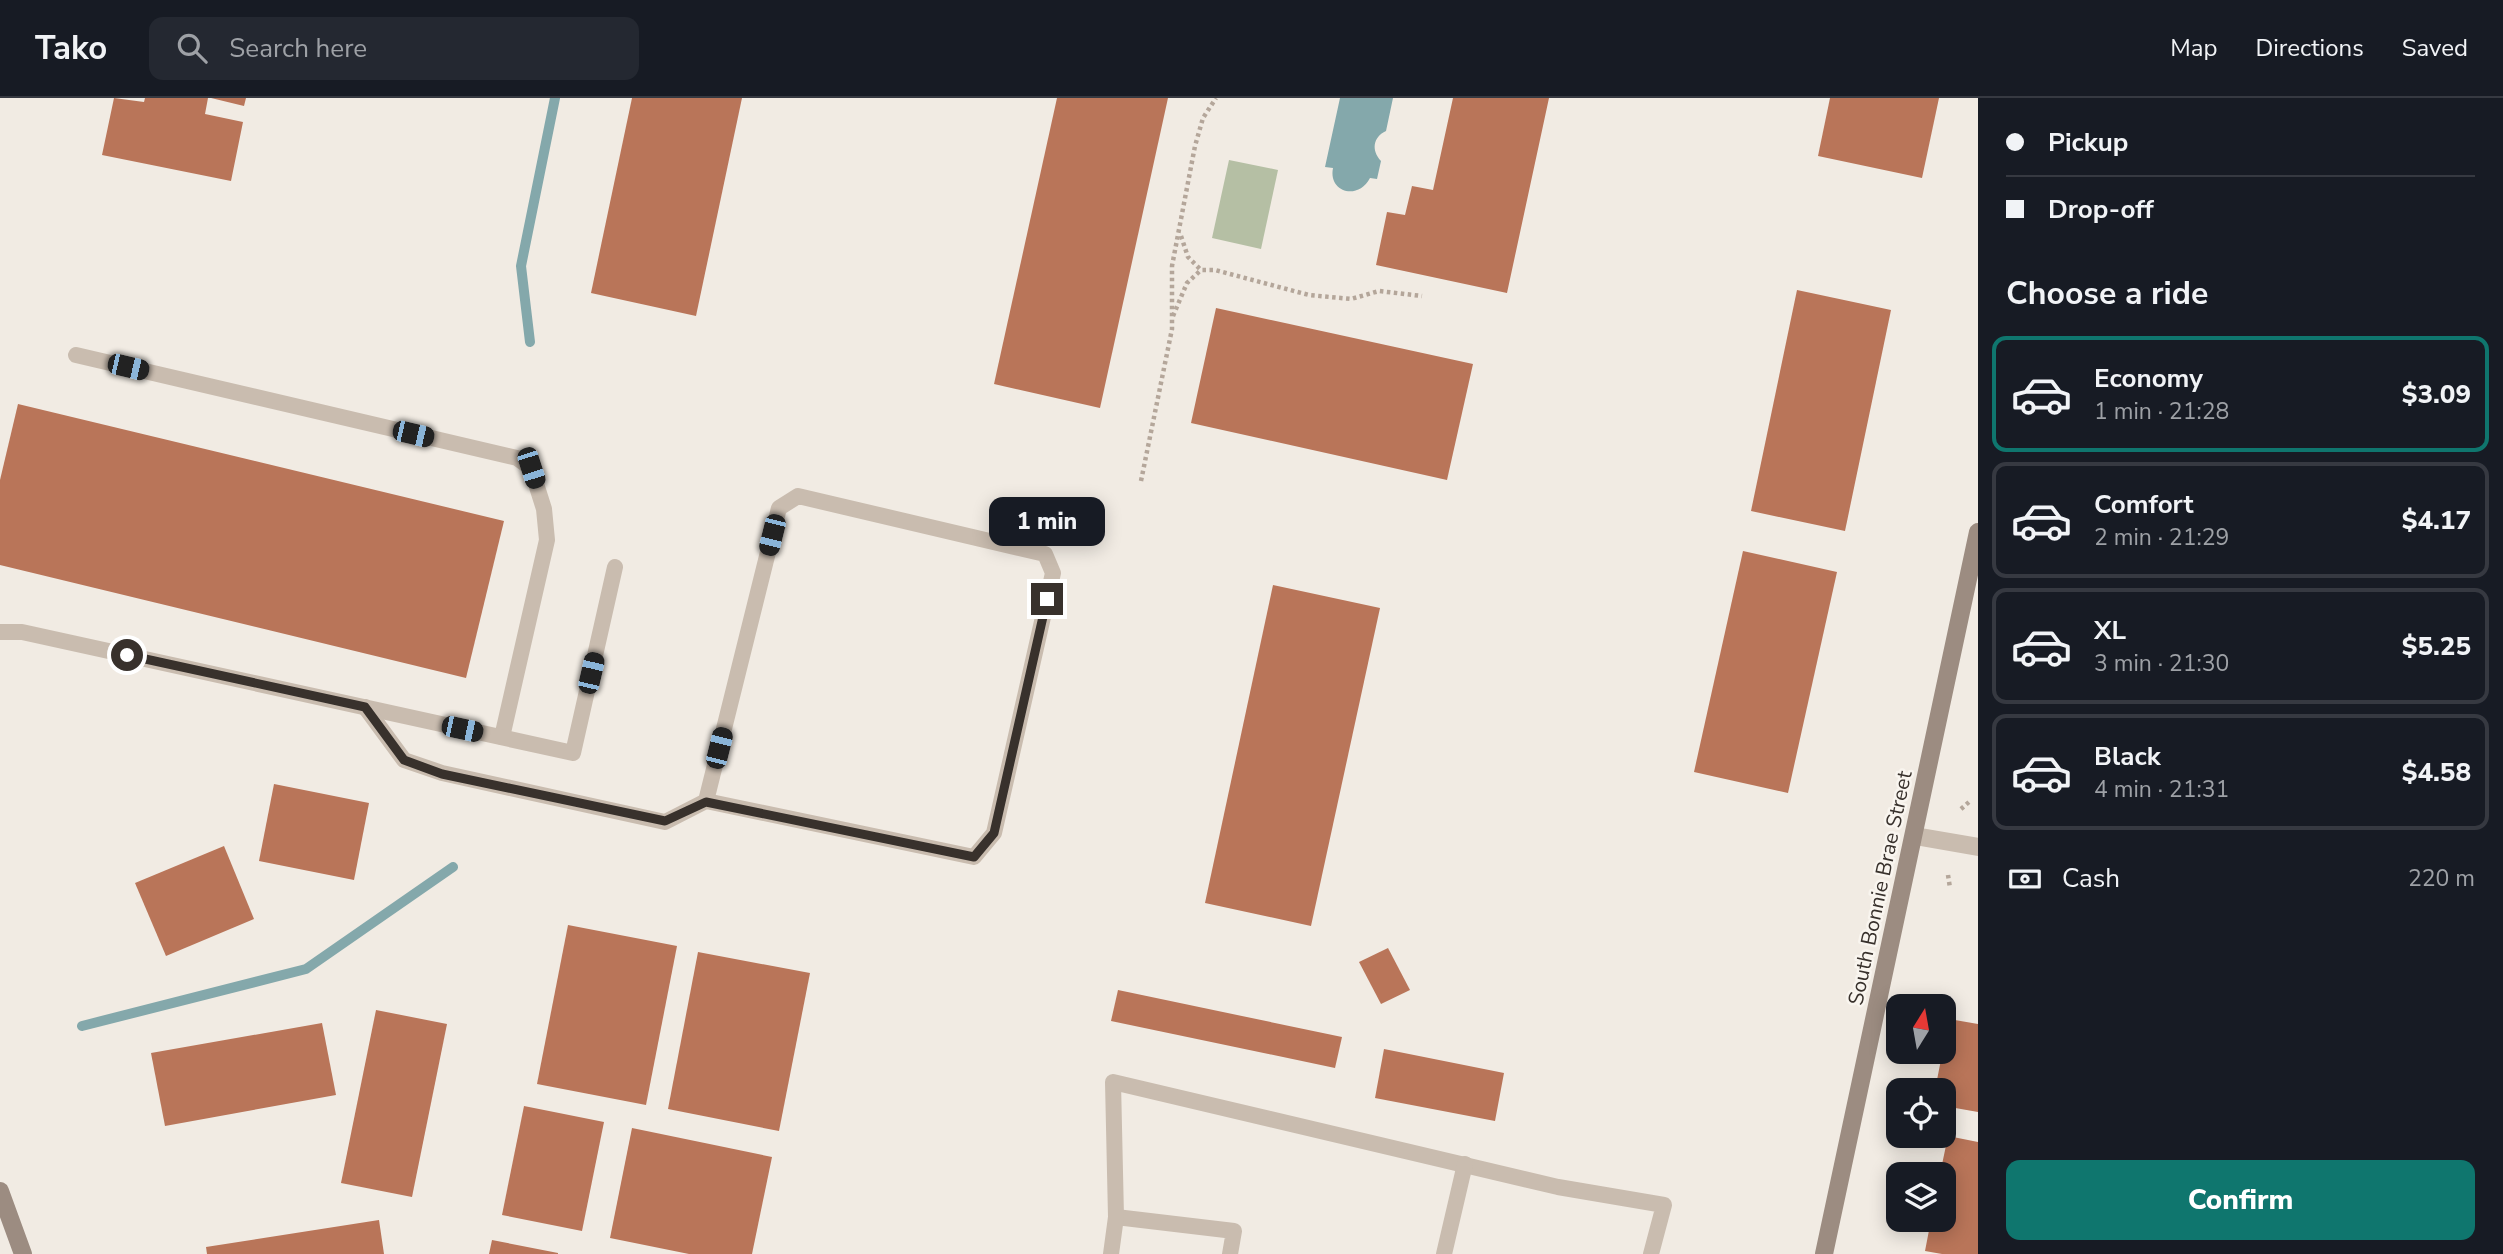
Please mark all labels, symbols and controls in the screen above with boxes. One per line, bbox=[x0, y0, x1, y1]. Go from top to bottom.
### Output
search box bbox=[149, 17, 639, 80]
text: Tako bbox=[35, 26, 107, 71]
icon: search bbox=[173, 29, 211, 67]
text: Search here bbox=[229, 31, 367, 66]
text: Map bbox=[2170, 32, 2217, 64]
text: Directions bbox=[2255, 32, 2364, 64]
text: Saved bbox=[2402, 32, 2468, 64]
text: Pickup bbox=[2048, 125, 2128, 160]
text: Drop-off bbox=[2048, 192, 2154, 227]
text: Choose a ride bbox=[2006, 272, 2208, 315]
car bbox=[106, 352, 151, 382]
text: Economy bbox=[2094, 361, 2203, 396]
icon: car bbox=[2010, 363, 2073, 426]
text: $3.09 bbox=[2402, 377, 2471, 412]
text: 1 min · 21:28 bbox=[2094, 396, 2229, 427]
car bbox=[391, 419, 436, 449]
car bbox=[515, 445, 548, 491]
text: Comfort bbox=[2094, 487, 2194, 522]
icon: car bbox=[2010, 489, 2073, 552]
callout: 1 min bbox=[989, 498, 1105, 546]
text: $4.17 bbox=[2402, 503, 2471, 538]
text: 1 min bbox=[1017, 506, 1077, 537]
car bbox=[757, 512, 788, 558]
text: 2 min · 21:29 bbox=[2094, 522, 2229, 553]
route end bbox=[1031, 583, 1063, 615]
text: XL bbox=[2094, 613, 2126, 648]
icon: car bbox=[2010, 615, 2073, 678]
text: $5.25 bbox=[2402, 629, 2471, 664]
route start bbox=[111, 639, 143, 671]
text: 3 min · 21:30 bbox=[2094, 648, 2229, 679]
car bbox=[577, 650, 606, 696]
car bbox=[440, 714, 485, 744]
car bbox=[704, 725, 735, 771]
text: Black bbox=[2094, 739, 2161, 774]
icon: car bbox=[2010, 741, 2073, 804]
text: $4.58 bbox=[2402, 755, 2471, 790]
street label: South Bonnie Brae Street bbox=[1841, 768, 1919, 1008]
text: 4 min · 21:31 bbox=[2094, 774, 2229, 805]
icon: cash bbox=[2006, 860, 2044, 898]
text: Cash bbox=[2062, 861, 2120, 896]
text: 220 m bbox=[2408, 863, 2475, 894]
north arrow bbox=[1886, 994, 1956, 1064]
map controls bbox=[1886, 994, 1956, 1232]
button: locate bbox=[1886, 1078, 1956, 1148]
button: Confirm bbox=[2006, 1160, 2475, 1240]
button: layers bbox=[1886, 1162, 1956, 1232]

